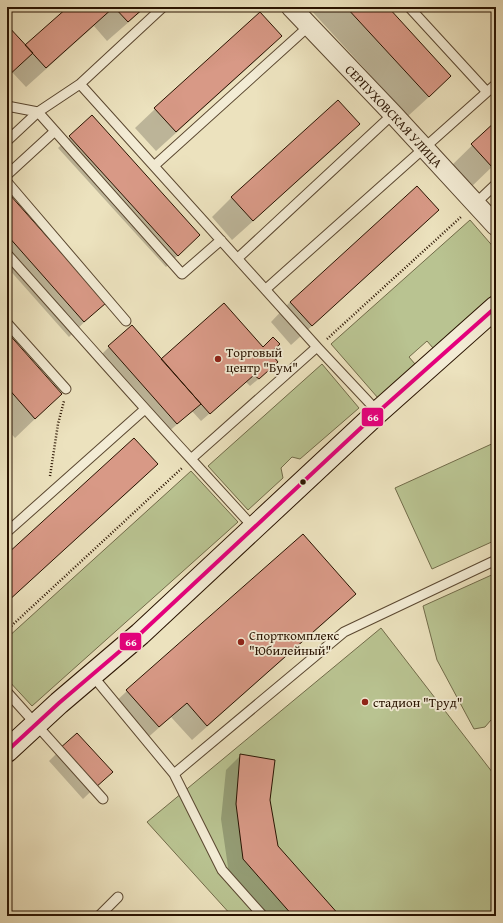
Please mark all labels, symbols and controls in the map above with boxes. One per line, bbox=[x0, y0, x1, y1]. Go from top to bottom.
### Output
street label: СЕРПУХОВСКАЯ УЛИЦА bbox=[341, 60, 447, 172]
place label: Торговый центр "Бум" bbox=[226, 343, 298, 377]
marker: Торговый центр "Бум" bbox=[213, 354, 223, 364]
line badge: 66 bbox=[361, 407, 384, 427]
text: 66 bbox=[367, 409, 379, 425]
unlabelled marker bbox=[298, 477, 308, 487]
place label: Спорткомплекс "Юбилейный" bbox=[249, 626, 339, 660]
line badge: 66 bbox=[119, 632, 142, 651]
text: 66 bbox=[125, 634, 137, 650]
marker: Спорткомплекс "Юбилейный" bbox=[236, 637, 246, 647]
place label: стадион "Труд" bbox=[373, 693, 462, 712]
marker: стадион "Труд" bbox=[360, 697, 370, 707]

